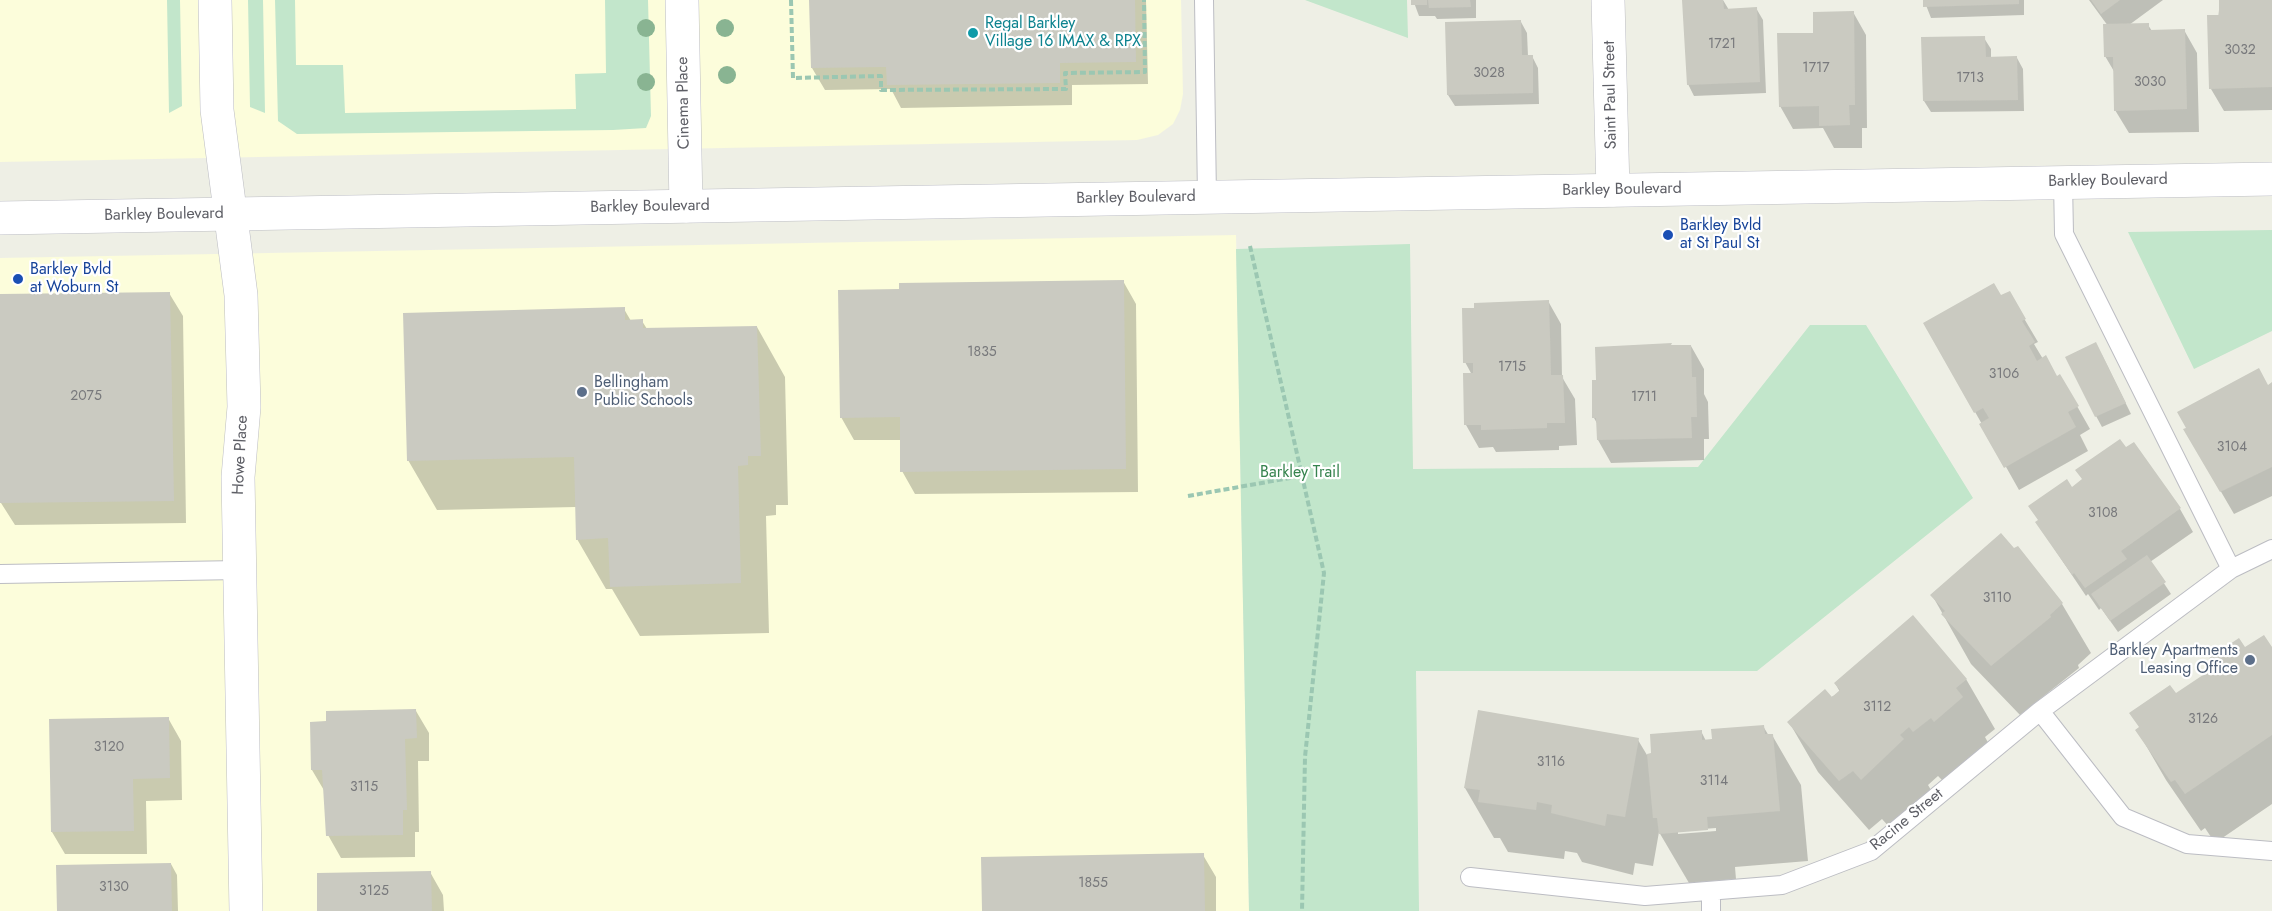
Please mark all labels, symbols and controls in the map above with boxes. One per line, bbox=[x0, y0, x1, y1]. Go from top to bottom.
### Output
place label: Regal Barkley Village 16 IMAX & RPX bbox=[985, 14, 1141, 52]
marker: Regal Barkley Village 16 IMAX & RPX bbox=[966, 26, 980, 40]
house number: 1721 bbox=[1708, 37, 1736, 53]
street label: Saint Paul Street bbox=[1600, 40, 1622, 150]
house number: 3032 bbox=[2224, 43, 2256, 59]
street label: Cinema Place bbox=[674, 56, 694, 150]
house number: 1717 bbox=[1802, 61, 1830, 77]
house number: 3028 bbox=[1473, 66, 1505, 82]
house number: 1713 bbox=[1956, 71, 1984, 87]
house number: 3030 bbox=[2134, 75, 2166, 91]
street label: Barkley Boulevard bbox=[2048, 170, 2168, 192]
street label: Barkley Boulevard bbox=[1562, 179, 1682, 201]
street label: Barkley Boulevard bbox=[1076, 187, 1196, 209]
street label: Barkley Boulevard bbox=[590, 196, 710, 218]
street label: Barkley Boulevard bbox=[104, 204, 224, 226]
place label: Barkley Bvld at St Paul St bbox=[1680, 216, 1761, 254]
marker: Barkley Bvld at St Paul St bbox=[1661, 228, 1675, 242]
place label: Barkley Bvld at Woburn St bbox=[30, 260, 118, 298]
marker: Barkley Bvld at Woburn St bbox=[11, 272, 25, 286]
house number: 1835 bbox=[967, 345, 997, 361]
house number: 1715 bbox=[1498, 360, 1526, 376]
house number: 3106 bbox=[1989, 367, 2019, 383]
place label: Bellingham Public Schools bbox=[594, 373, 693, 411]
marker: Bellingham Public Schools bbox=[575, 385, 589, 399]
house number: 2075 bbox=[70, 389, 102, 405]
house number: 1711 bbox=[1631, 390, 1657, 406]
street label: Howe Place bbox=[229, 415, 253, 495]
house number: 3104 bbox=[2217, 440, 2247, 456]
park label: Barkley Trail bbox=[1260, 463, 1340, 483]
house number: 3108 bbox=[2088, 506, 2118, 522]
house number: 3110 bbox=[1983, 591, 2011, 607]
place label: Barkley Apartments Leasing Office bbox=[2109, 641, 2238, 679]
marker: Barkley Apartments Leasing Office bbox=[2243, 653, 2257, 667]
house number: 3112 bbox=[1863, 700, 1891, 716]
house number: 3126 bbox=[2188, 712, 2218, 728]
house number: 3120 bbox=[94, 740, 124, 756]
house number: 3116 bbox=[1537, 755, 1565, 771]
house number: 3114 bbox=[1700, 774, 1728, 790]
house number: 3115 bbox=[350, 780, 378, 796]
street label: Racine Street bbox=[1867, 785, 1947, 855]
house number: 1855 bbox=[1078, 876, 1108, 892]
house number: 3130 bbox=[99, 880, 129, 896]
house number: 3125 bbox=[359, 884, 389, 900]

